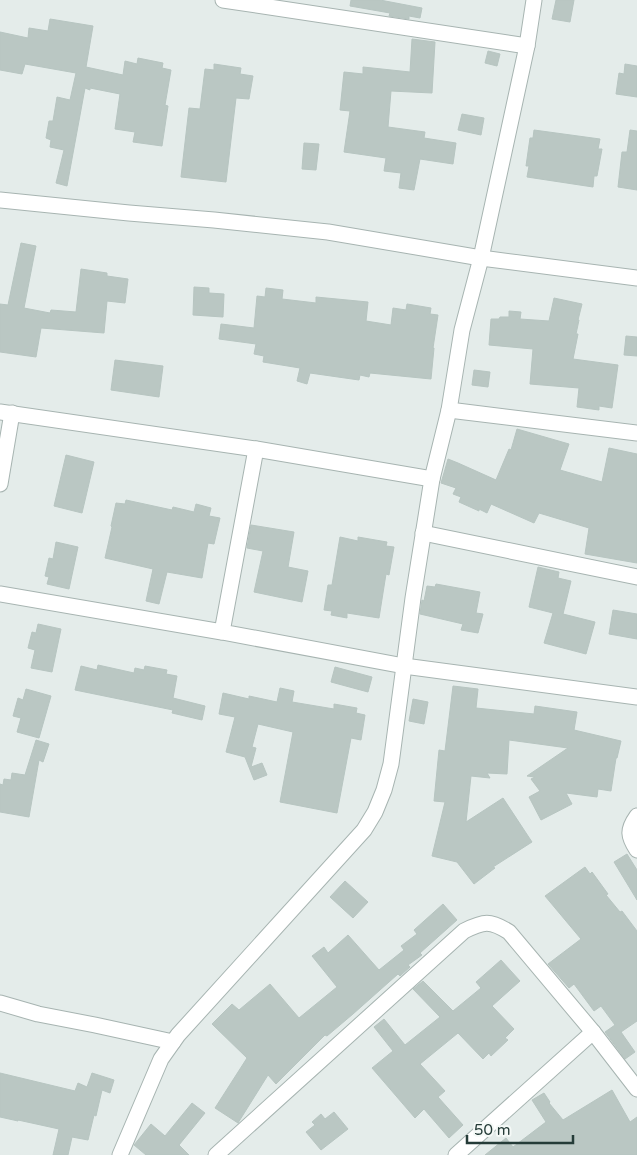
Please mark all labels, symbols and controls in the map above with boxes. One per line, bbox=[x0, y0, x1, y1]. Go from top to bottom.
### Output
scale bar bbox=[467, 1112, 573, 1144]
text: 50 m bbox=[474, 1121, 511, 1139]

